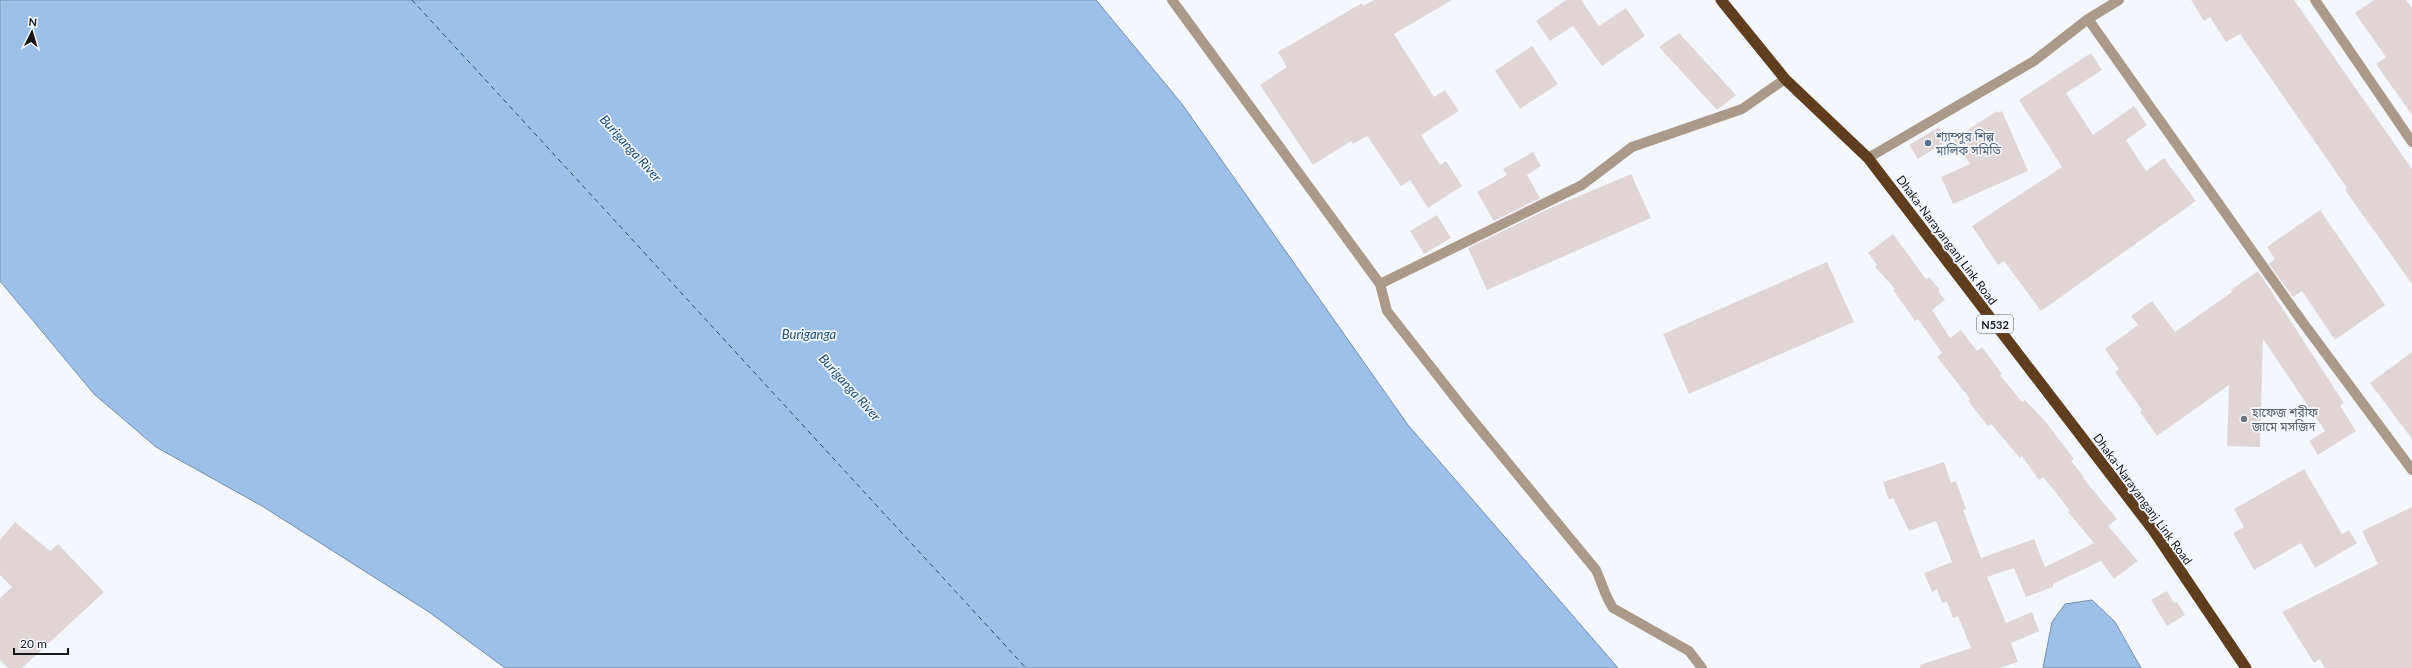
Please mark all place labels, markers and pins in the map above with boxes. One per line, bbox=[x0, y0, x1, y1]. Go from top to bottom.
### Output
place label: শ্যাম্পুর শিল্প মালিক সমিতি bbox=[1935, 129, 2001, 158]
marker: শ্যাম্পুর শিল্প মালিক সমিতি bbox=[1923, 138, 1933, 148]
place label: হাফেজ শরীফ জামে মসজিদ bbox=[2251, 405, 2319, 434]
marker: হাফেজ শরীফ জামে মসজিদ bbox=[2239, 414, 2249, 424]

